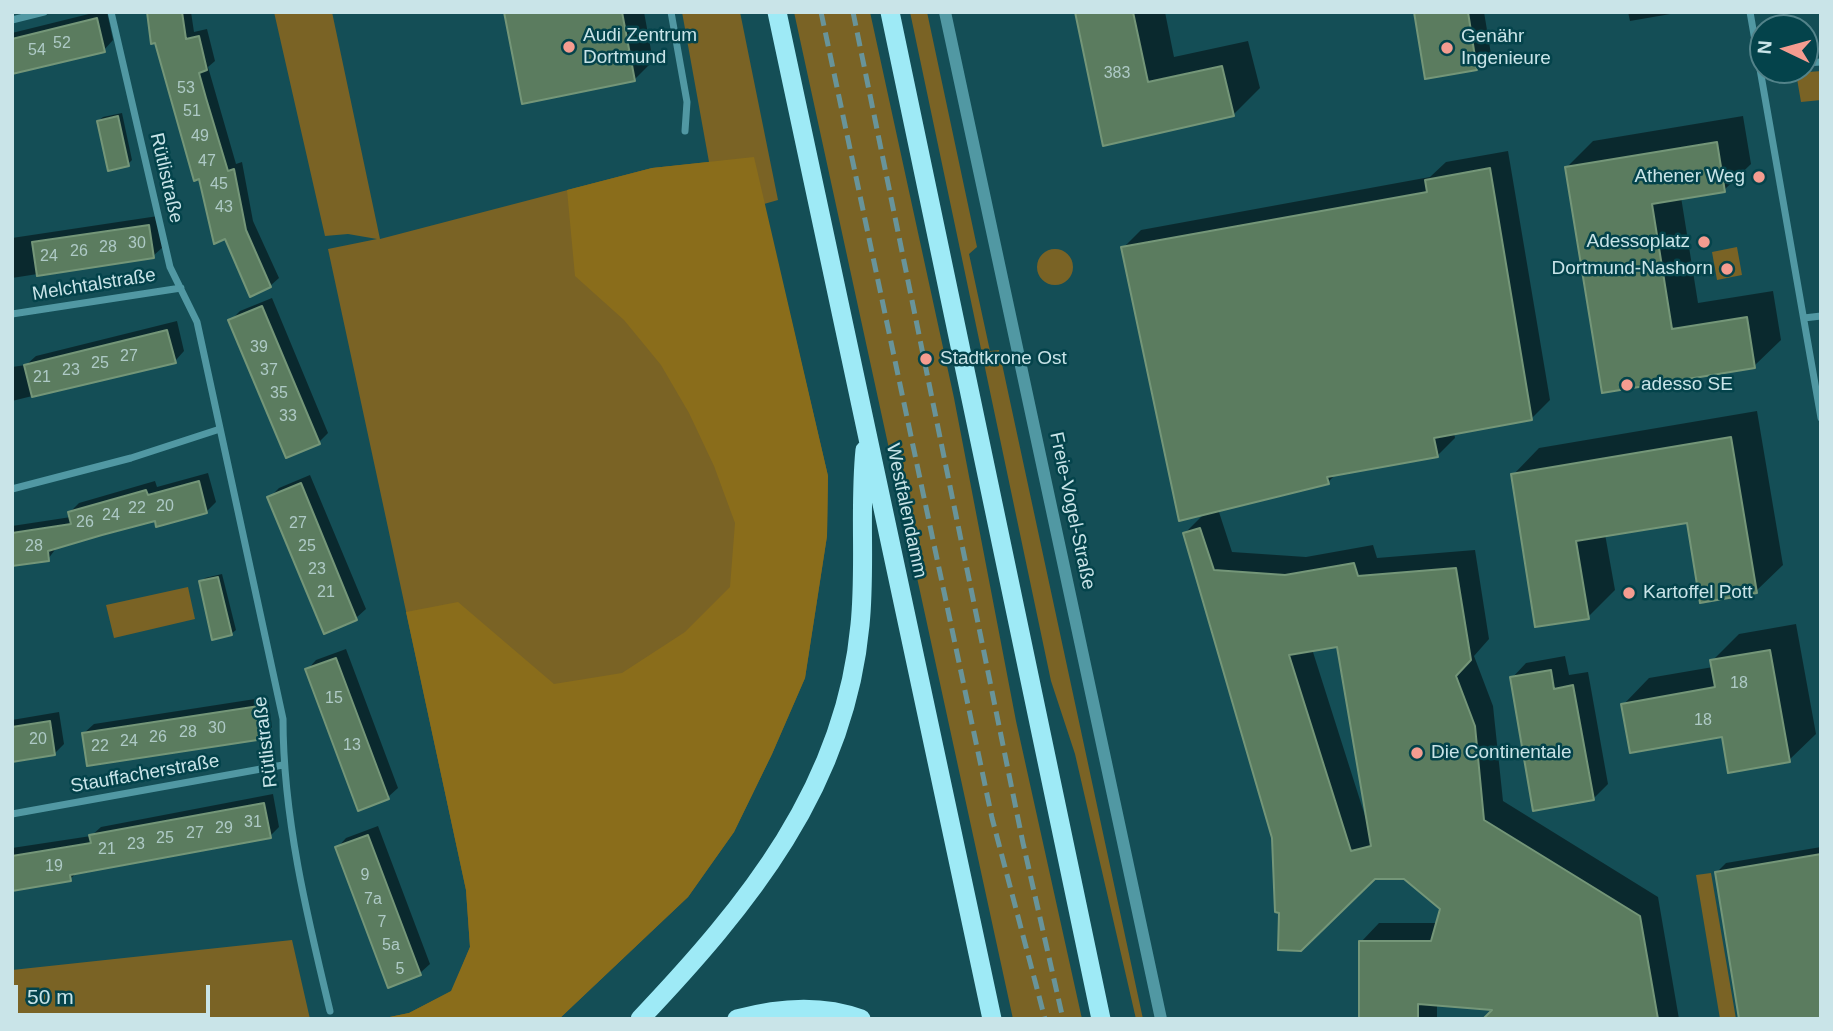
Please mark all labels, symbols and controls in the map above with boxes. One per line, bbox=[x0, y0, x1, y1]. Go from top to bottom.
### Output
north arrow bbox=[1749, 14, 1819, 84]
place label: Audi Zentrum Dortmund bbox=[583, 25, 697, 69]
place label: Genähr Ingenieure bbox=[1461, 26, 1551, 70]
house number: 52 bbox=[53, 34, 71, 54]
marker: Audi Zentrum Dortmund bbox=[561, 39, 577, 55]
marker: Genähr Ingenieure bbox=[1439, 40, 1455, 56]
text: N bbox=[1754, 40, 1776, 55]
house number: 54 bbox=[28, 41, 46, 61]
house number: 383 bbox=[1104, 64, 1130, 84]
house number: 53 bbox=[177, 79, 195, 99]
house number: 51 bbox=[183, 102, 201, 122]
house number: 49 bbox=[191, 127, 209, 147]
street label: Rütlistraße bbox=[145, 131, 187, 225]
house number: 47 bbox=[198, 152, 216, 172]
place label: Athener Weg bbox=[1634, 166, 1745, 188]
marker: Athener Weg bbox=[1751, 169, 1767, 185]
house number: 45 bbox=[210, 175, 228, 195]
house number: 43 bbox=[215, 198, 233, 218]
place label: Adessoplatz bbox=[1586, 231, 1690, 253]
house number: 30 bbox=[128, 234, 146, 254]
marker: Adessoplatz bbox=[1696, 234, 1712, 250]
house number: 28 bbox=[99, 238, 117, 258]
house number: 26 bbox=[70, 242, 88, 262]
house number: 24 bbox=[40, 247, 58, 267]
place label: Dortmund-Nashorn bbox=[1551, 258, 1713, 280]
marker: Dortmund-Nashorn bbox=[1719, 261, 1735, 277]
street label: Melchtalstraße bbox=[31, 264, 157, 306]
house number: 39 bbox=[250, 338, 268, 358]
house number: 27 bbox=[120, 347, 138, 367]
place label: Stadtkrone Ost bbox=[940, 348, 1067, 370]
marker: Stadtkrone Ost bbox=[918, 351, 934, 367]
house number: 25 bbox=[91, 354, 109, 374]
house number: 23 bbox=[62, 361, 80, 381]
house number: 37 bbox=[260, 361, 278, 381]
house number: 21 bbox=[33, 368, 51, 388]
place label: adesso SE bbox=[1641, 374, 1733, 396]
marker: adesso SE bbox=[1619, 377, 1635, 393]
house number: 35 bbox=[270, 384, 288, 404]
house number: 33 bbox=[279, 407, 297, 427]
street label: Freie-Vogel-Straße bbox=[1044, 430, 1100, 592]
street label: Westfalendamm bbox=[881, 442, 931, 580]
house number: 20 bbox=[156, 497, 174, 517]
house number: 22 bbox=[128, 499, 146, 519]
house number: 24 bbox=[102, 506, 120, 526]
house number: 26 bbox=[76, 513, 94, 533]
house number: 27 bbox=[289, 514, 307, 534]
house number: 28 bbox=[25, 537, 43, 557]
house number: 25 bbox=[298, 537, 316, 557]
house number: 23 bbox=[308, 560, 326, 580]
place label: Kartoffel Pott bbox=[1643, 582, 1752, 604]
house number: 21 bbox=[317, 583, 335, 603]
marker: Kartoffel Pott bbox=[1621, 585, 1637, 601]
house number: 18 bbox=[1730, 674, 1748, 694]
house number: 15 bbox=[325, 689, 343, 709]
street label: Rütlistraße bbox=[249, 695, 283, 789]
house number: 18 bbox=[1694, 711, 1712, 731]
house number: 30 bbox=[208, 719, 226, 739]
house number: 28 bbox=[179, 723, 197, 743]
house number: 26 bbox=[149, 728, 167, 748]
house number: 20 bbox=[29, 730, 47, 750]
house number: 24 bbox=[120, 732, 138, 752]
house number: 13 bbox=[343, 736, 361, 756]
house number: 22 bbox=[91, 737, 109, 757]
place label: Die Continentale bbox=[1431, 742, 1571, 764]
marker: Die Continentale bbox=[1409, 745, 1425, 761]
street label: Stauffacherstraße bbox=[69, 750, 221, 798]
house number: 31 bbox=[244, 813, 262, 833]
house number: 29 bbox=[215, 819, 233, 839]
house number: 27 bbox=[186, 824, 204, 844]
house number: 25 bbox=[156, 829, 174, 849]
house number: 23 bbox=[127, 835, 145, 855]
house number: 21 bbox=[98, 840, 116, 860]
house number: 19 bbox=[45, 857, 63, 877]
house number: 9 bbox=[361, 866, 369, 886]
house number: 7a bbox=[364, 890, 382, 910]
house number: 7 bbox=[378, 913, 386, 933]
house number: 5a bbox=[382, 936, 400, 956]
house number: 5 bbox=[396, 960, 404, 980]
scale bar bbox=[18, 972, 214, 1016]
text: 50 m bbox=[27, 985, 74, 1008]

